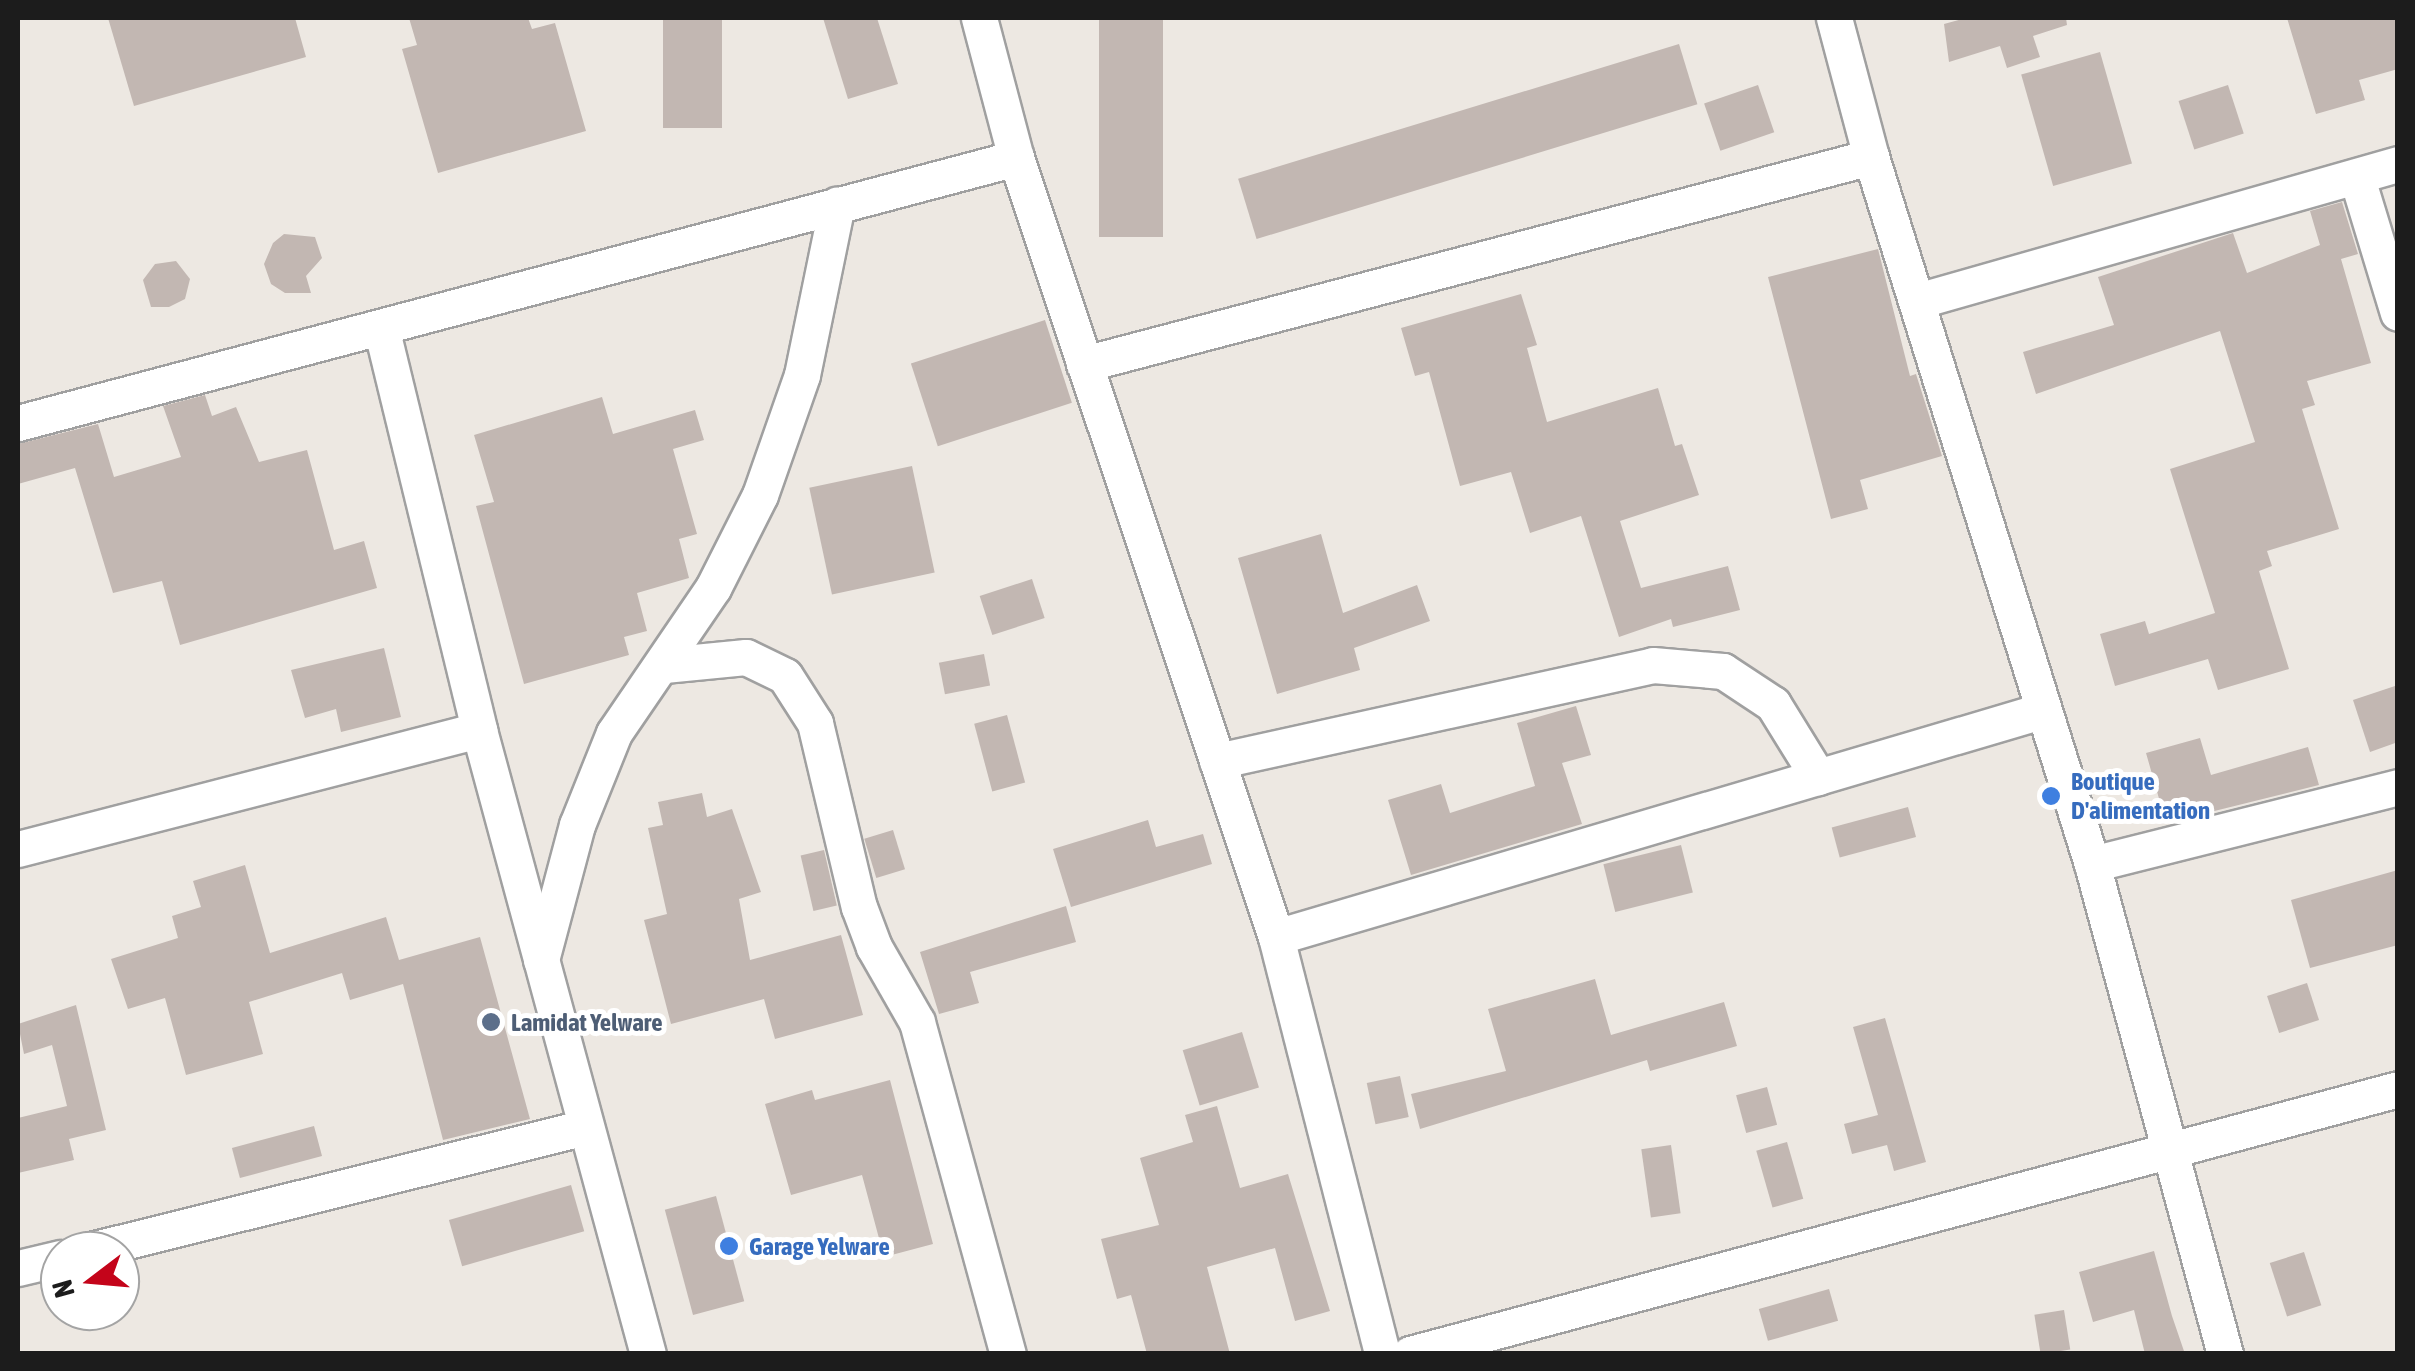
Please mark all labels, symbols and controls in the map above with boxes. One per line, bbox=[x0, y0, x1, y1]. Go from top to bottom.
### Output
place label: Boutique D'alimentation bbox=[2071, 767, 2210, 826]
marker: Boutique D'alimentation bbox=[2040, 785, 2062, 807]
place label: Lamidat Yelware bbox=[511, 1007, 663, 1037]
marker: Lamidat Yelware bbox=[480, 1011, 502, 1033]
north arrow bbox=[40, 1231, 140, 1331]
place label: Garage Yelware bbox=[749, 1231, 890, 1261]
marker: Garage Yelware bbox=[718, 1235, 740, 1257]
text: N bbox=[45, 1276, 81, 1301]

